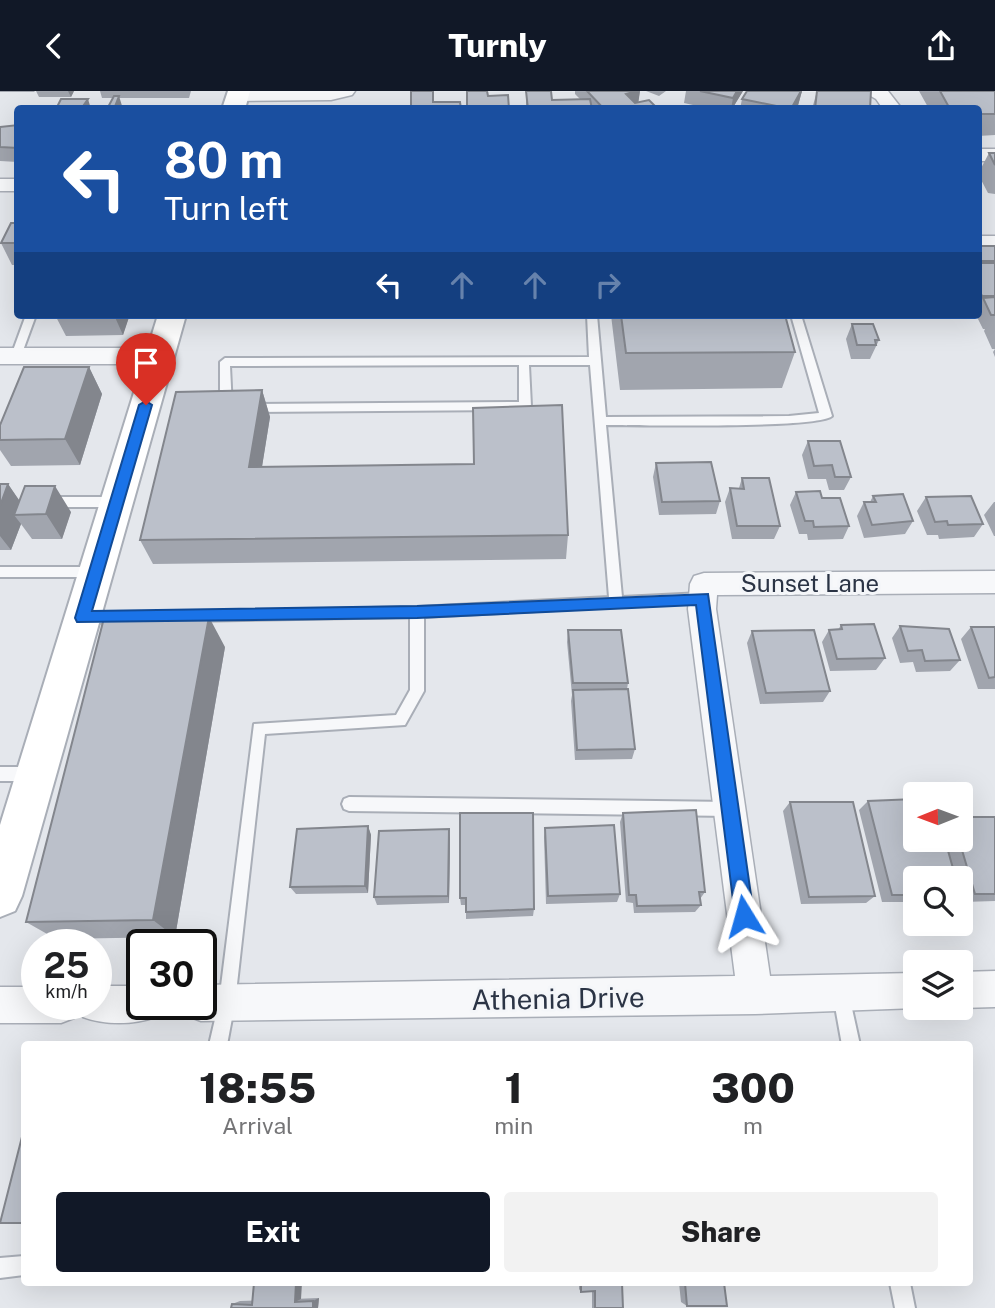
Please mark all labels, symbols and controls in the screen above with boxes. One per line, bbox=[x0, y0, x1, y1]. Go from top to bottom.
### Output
icon: back bbox=[35, 27, 73, 65]
text: Turnly bbox=[448, 27, 547, 64]
icon: share bbox=[922, 27, 960, 65]
text: 80 m bbox=[164, 131, 283, 189]
icon: left bbox=[49, 133, 140, 224]
text: Turn left bbox=[164, 190, 289, 227]
icon: left bbox=[370, 266, 408, 304]
icon: ahead bbox=[443, 266, 481, 304]
icon: ahead bbox=[516, 266, 554, 304]
icon: right bbox=[589, 266, 627, 304]
pin bbox=[116, 333, 176, 405]
icon: arrive bbox=[127, 344, 165, 382]
street label: Sunset Lane bbox=[741, 569, 879, 597]
north arrow bbox=[903, 782, 973, 852]
map controls bbox=[903, 782, 973, 1020]
button: search bbox=[903, 866, 973, 936]
position arrow bbox=[707, 879, 781, 953]
speed limit sign: 30 bbox=[126, 929, 217, 1020]
text: 25 bbox=[44, 945, 89, 986]
button: layers bbox=[903, 950, 973, 1020]
street label: Athenia Drive bbox=[471, 980, 645, 1016]
text: km/h bbox=[45, 981, 88, 1002]
text: 18:55 bbox=[199, 1063, 316, 1112]
text: 1 bbox=[504, 1063, 523, 1112]
text: 300 bbox=[711, 1063, 795, 1112]
text: Arrival bbox=[222, 1112, 293, 1139]
text: min bbox=[494, 1112, 533, 1139]
text: m bbox=[743, 1112, 763, 1139]
button: Exit bbox=[56, 1192, 490, 1272]
button: Share bbox=[504, 1192, 938, 1272]

